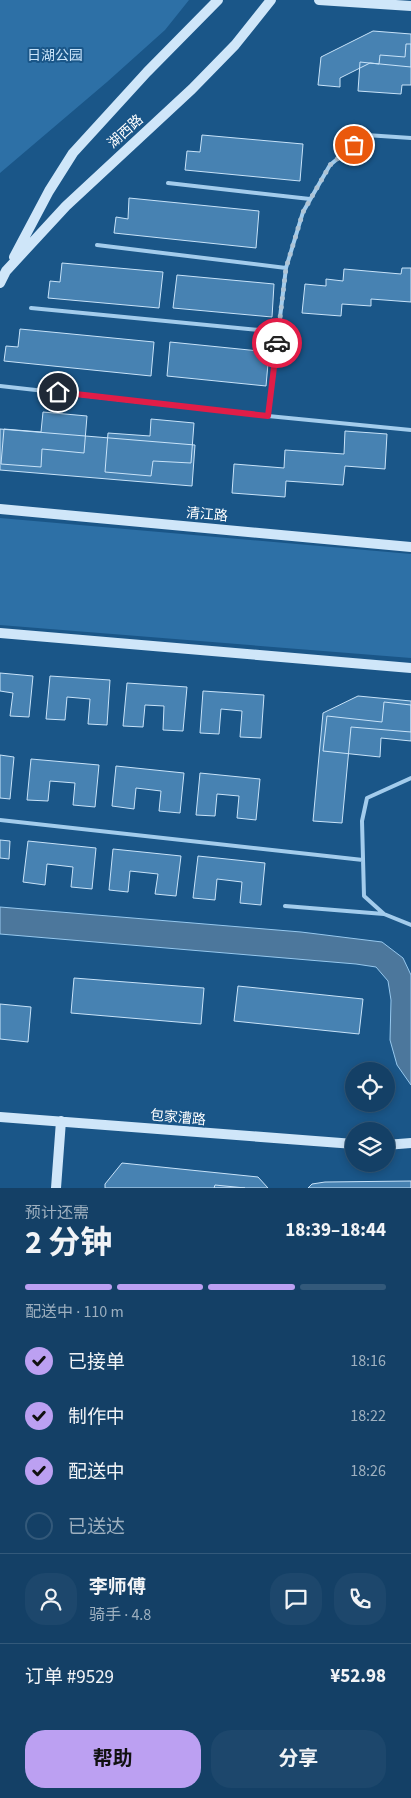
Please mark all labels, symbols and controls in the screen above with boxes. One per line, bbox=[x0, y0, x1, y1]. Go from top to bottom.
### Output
park label: 日湖公园 bbox=[27, 46, 83, 66]
street label: 湖西路 bbox=[103, 110, 148, 153]
pin bbox=[333, 124, 375, 166]
icon: bag bbox=[340, 131, 368, 159]
courier bbox=[252, 318, 302, 368]
icon: car bbox=[263, 329, 291, 357]
pin bbox=[37, 371, 79, 413]
icon: home bbox=[44, 378, 72, 406]
street label: 清江路 bbox=[185, 503, 229, 527]
map controls bbox=[345, 1062, 395, 1172]
button: locate bbox=[345, 1062, 395, 1112]
street label: 包家漕路 bbox=[149, 1106, 207, 1130]
button: layers bbox=[345, 1122, 395, 1172]
text: 预计还需 bbox=[25, 1202, 89, 1224]
text: 18:39–18:44 bbox=[285, 1217, 386, 1244]
text: 2 分钟 bbox=[25, 1220, 112, 1266]
text: 配送中 · 110 m bbox=[25, 1301, 124, 1323]
icon: check bbox=[25, 1347, 53, 1375]
text: 已接单 bbox=[68, 1349, 125, 1376]
text: 18:16 bbox=[350, 1350, 386, 1372]
icon: check bbox=[25, 1402, 53, 1430]
text: 制作中 bbox=[68, 1404, 125, 1431]
text: 18:22 bbox=[350, 1405, 386, 1427]
icon: check bbox=[25, 1457, 53, 1485]
text: 配送中 bbox=[68, 1459, 125, 1486]
text: 18:26 bbox=[350, 1460, 386, 1482]
text: 已送达 bbox=[68, 1514, 125, 1541]
button: person bbox=[25, 1573, 77, 1625]
button: chat bbox=[270, 1573, 322, 1625]
button: phone bbox=[334, 1573, 386, 1625]
text: 李师傅 bbox=[89, 1574, 146, 1601]
text: 骑手 · 4.8 bbox=[89, 1604, 151, 1626]
text: ¥52.98 bbox=[330, 1663, 386, 1690]
text: 订单 #9529 bbox=[25, 1664, 114, 1691]
button: 帮助 bbox=[25, 1730, 201, 1788]
button: 分享 bbox=[211, 1730, 386, 1788]

